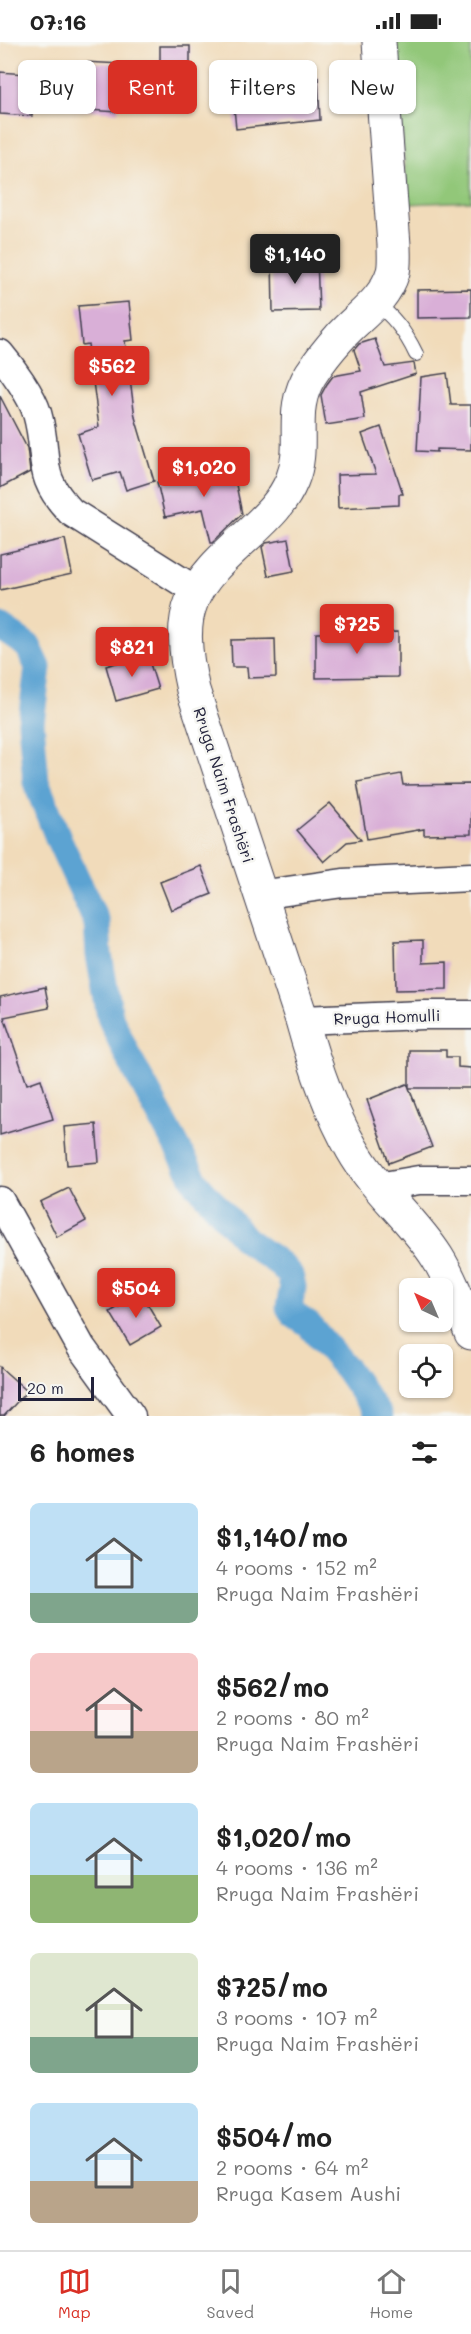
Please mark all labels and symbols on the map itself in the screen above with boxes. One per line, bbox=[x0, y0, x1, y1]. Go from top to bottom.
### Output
pin: $1,140 bbox=[246, 234, 344, 285]
pin: $562 bbox=[76, 346, 148, 397]
pin: $1,020 bbox=[155, 447, 253, 498]
pin: $725 bbox=[321, 604, 393, 655]
pin: $821 bbox=[96, 627, 168, 678]
street label: Rruga Naim Frashëri bbox=[189, 704, 260, 865]
street label: Rruga Homulli bbox=[333, 1004, 441, 1029]
pin: $504 bbox=[100, 1268, 172, 1319]
north arrow bbox=[399, 1278, 453, 1332]
scale bar bbox=[18, 1374, 94, 1402]

